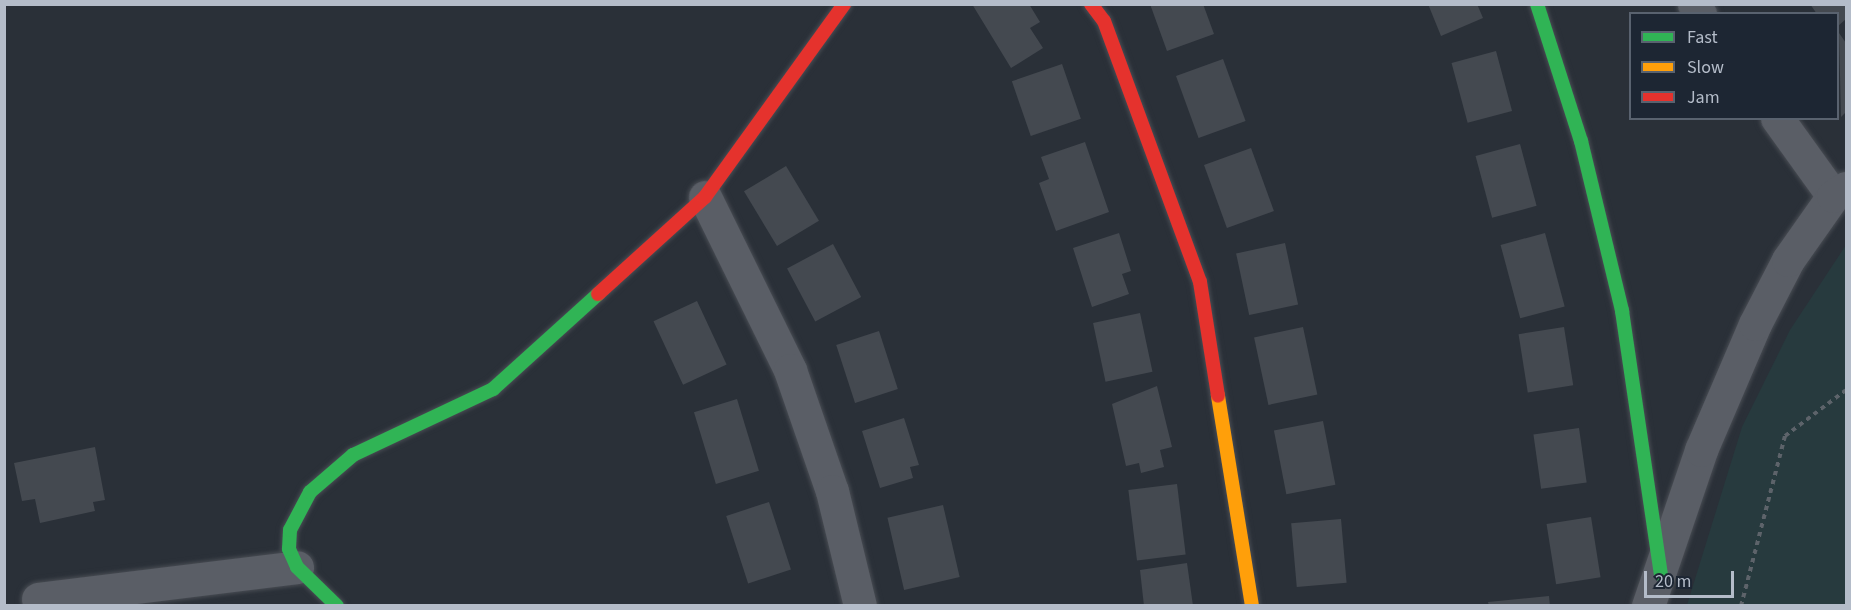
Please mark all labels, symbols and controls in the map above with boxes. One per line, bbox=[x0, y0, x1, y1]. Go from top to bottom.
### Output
legend bbox=[1629, 12, 1839, 120]
text: Fast bbox=[1687, 25, 1718, 50]
text: Slow bbox=[1687, 55, 1724, 80]
text: Jam bbox=[1687, 85, 1720, 110]
scale bar bbox=[1647, 559, 1737, 597]
text: 20 m bbox=[1655, 569, 1691, 594]

